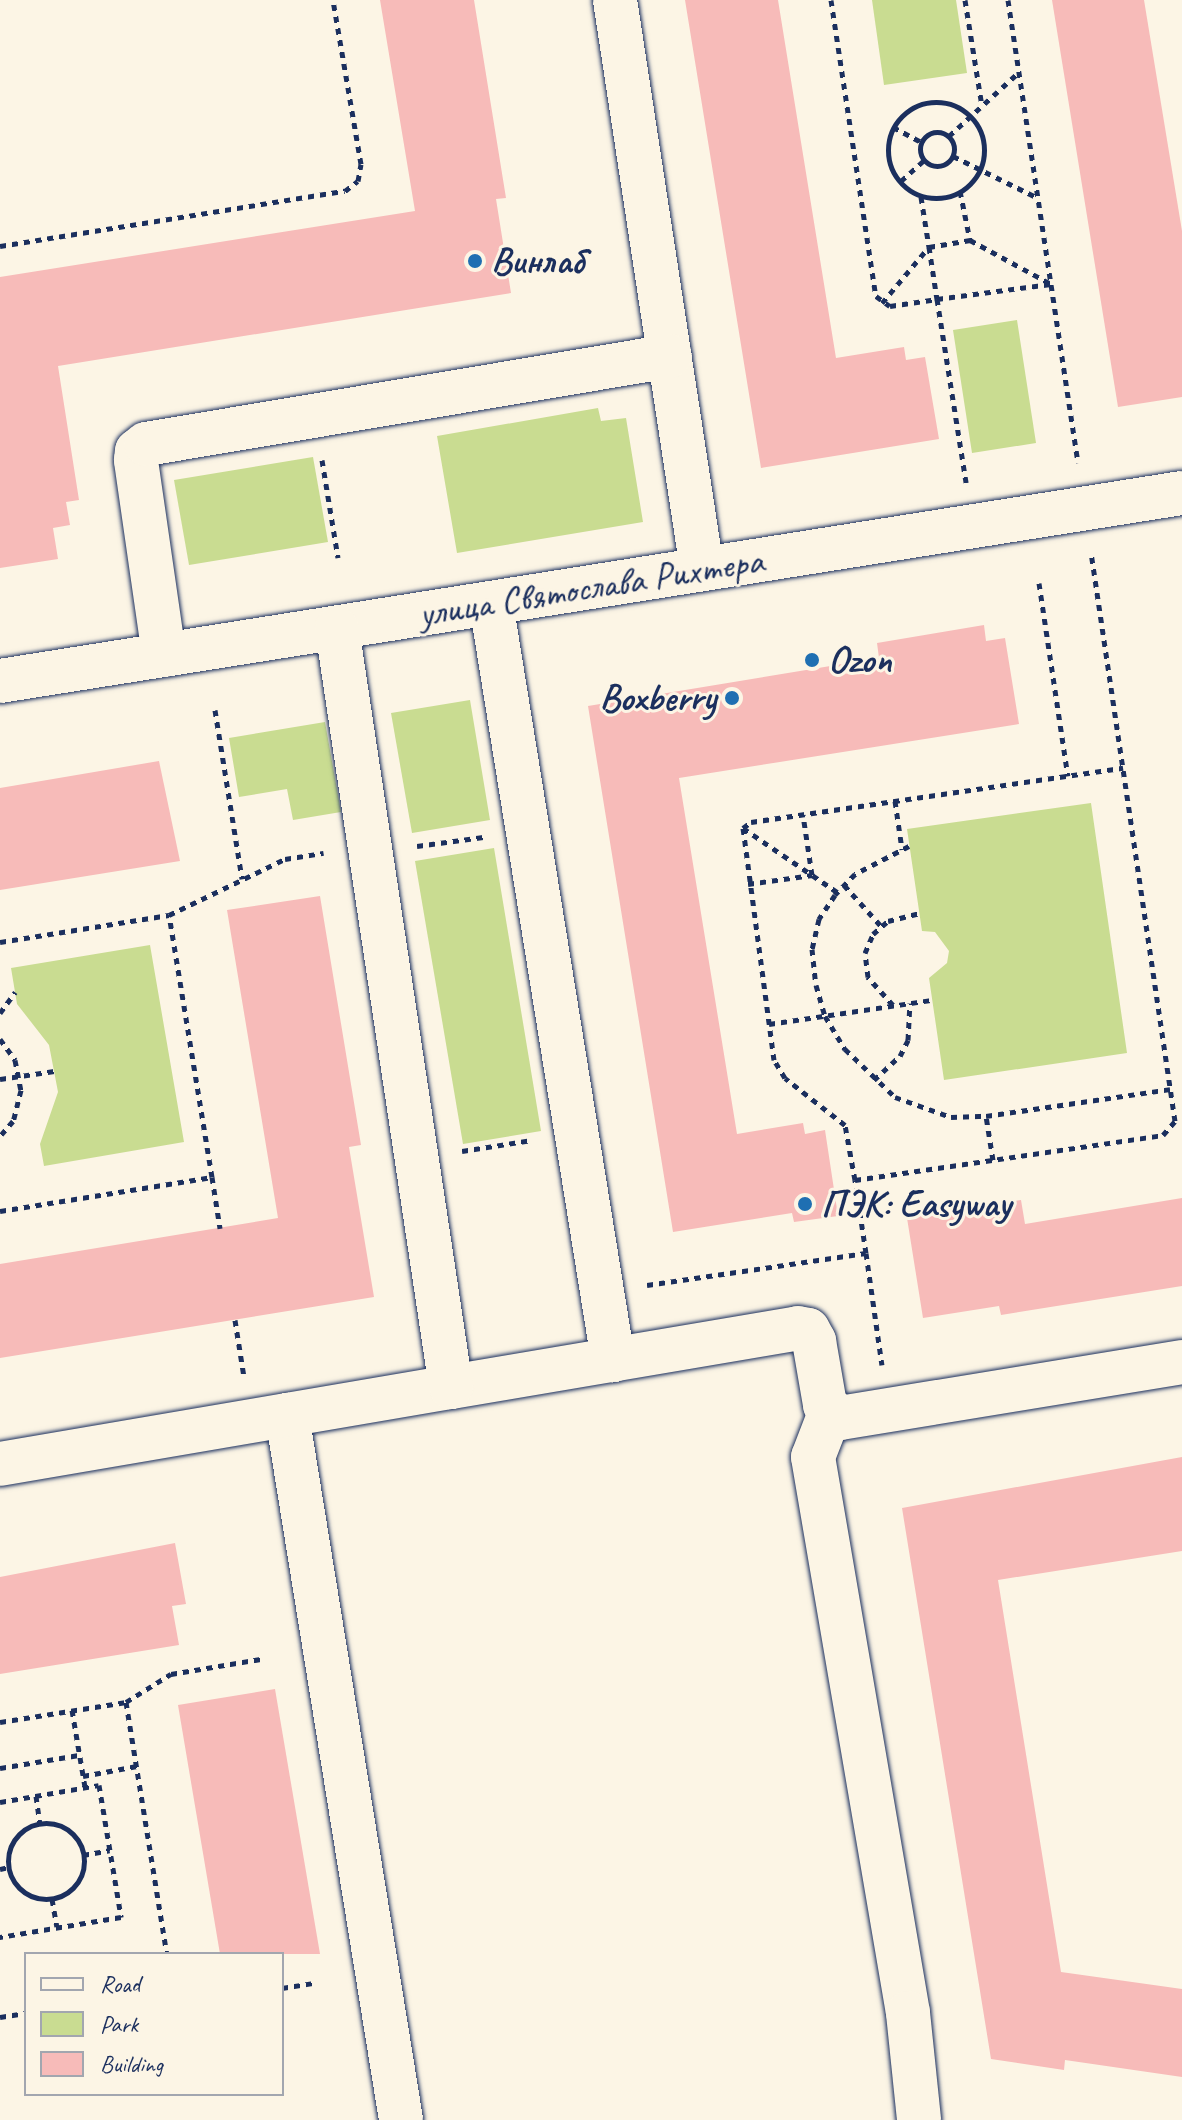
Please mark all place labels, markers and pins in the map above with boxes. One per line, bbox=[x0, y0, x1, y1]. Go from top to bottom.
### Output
place label: Винлаб bbox=[491, 238, 584, 284]
marker: Винлаб bbox=[466, 252, 484, 270]
place label: Ozon bbox=[828, 637, 891, 683]
marker: Ozon bbox=[803, 651, 821, 669]
place label: Boxberry bbox=[599, 675, 716, 721]
marker: Boxberry bbox=[723, 689, 741, 707]
place label: ПЭК: Easyway bbox=[821, 1181, 1011, 1227]
marker: ПЭК: Easyway bbox=[796, 1195, 814, 1213]

